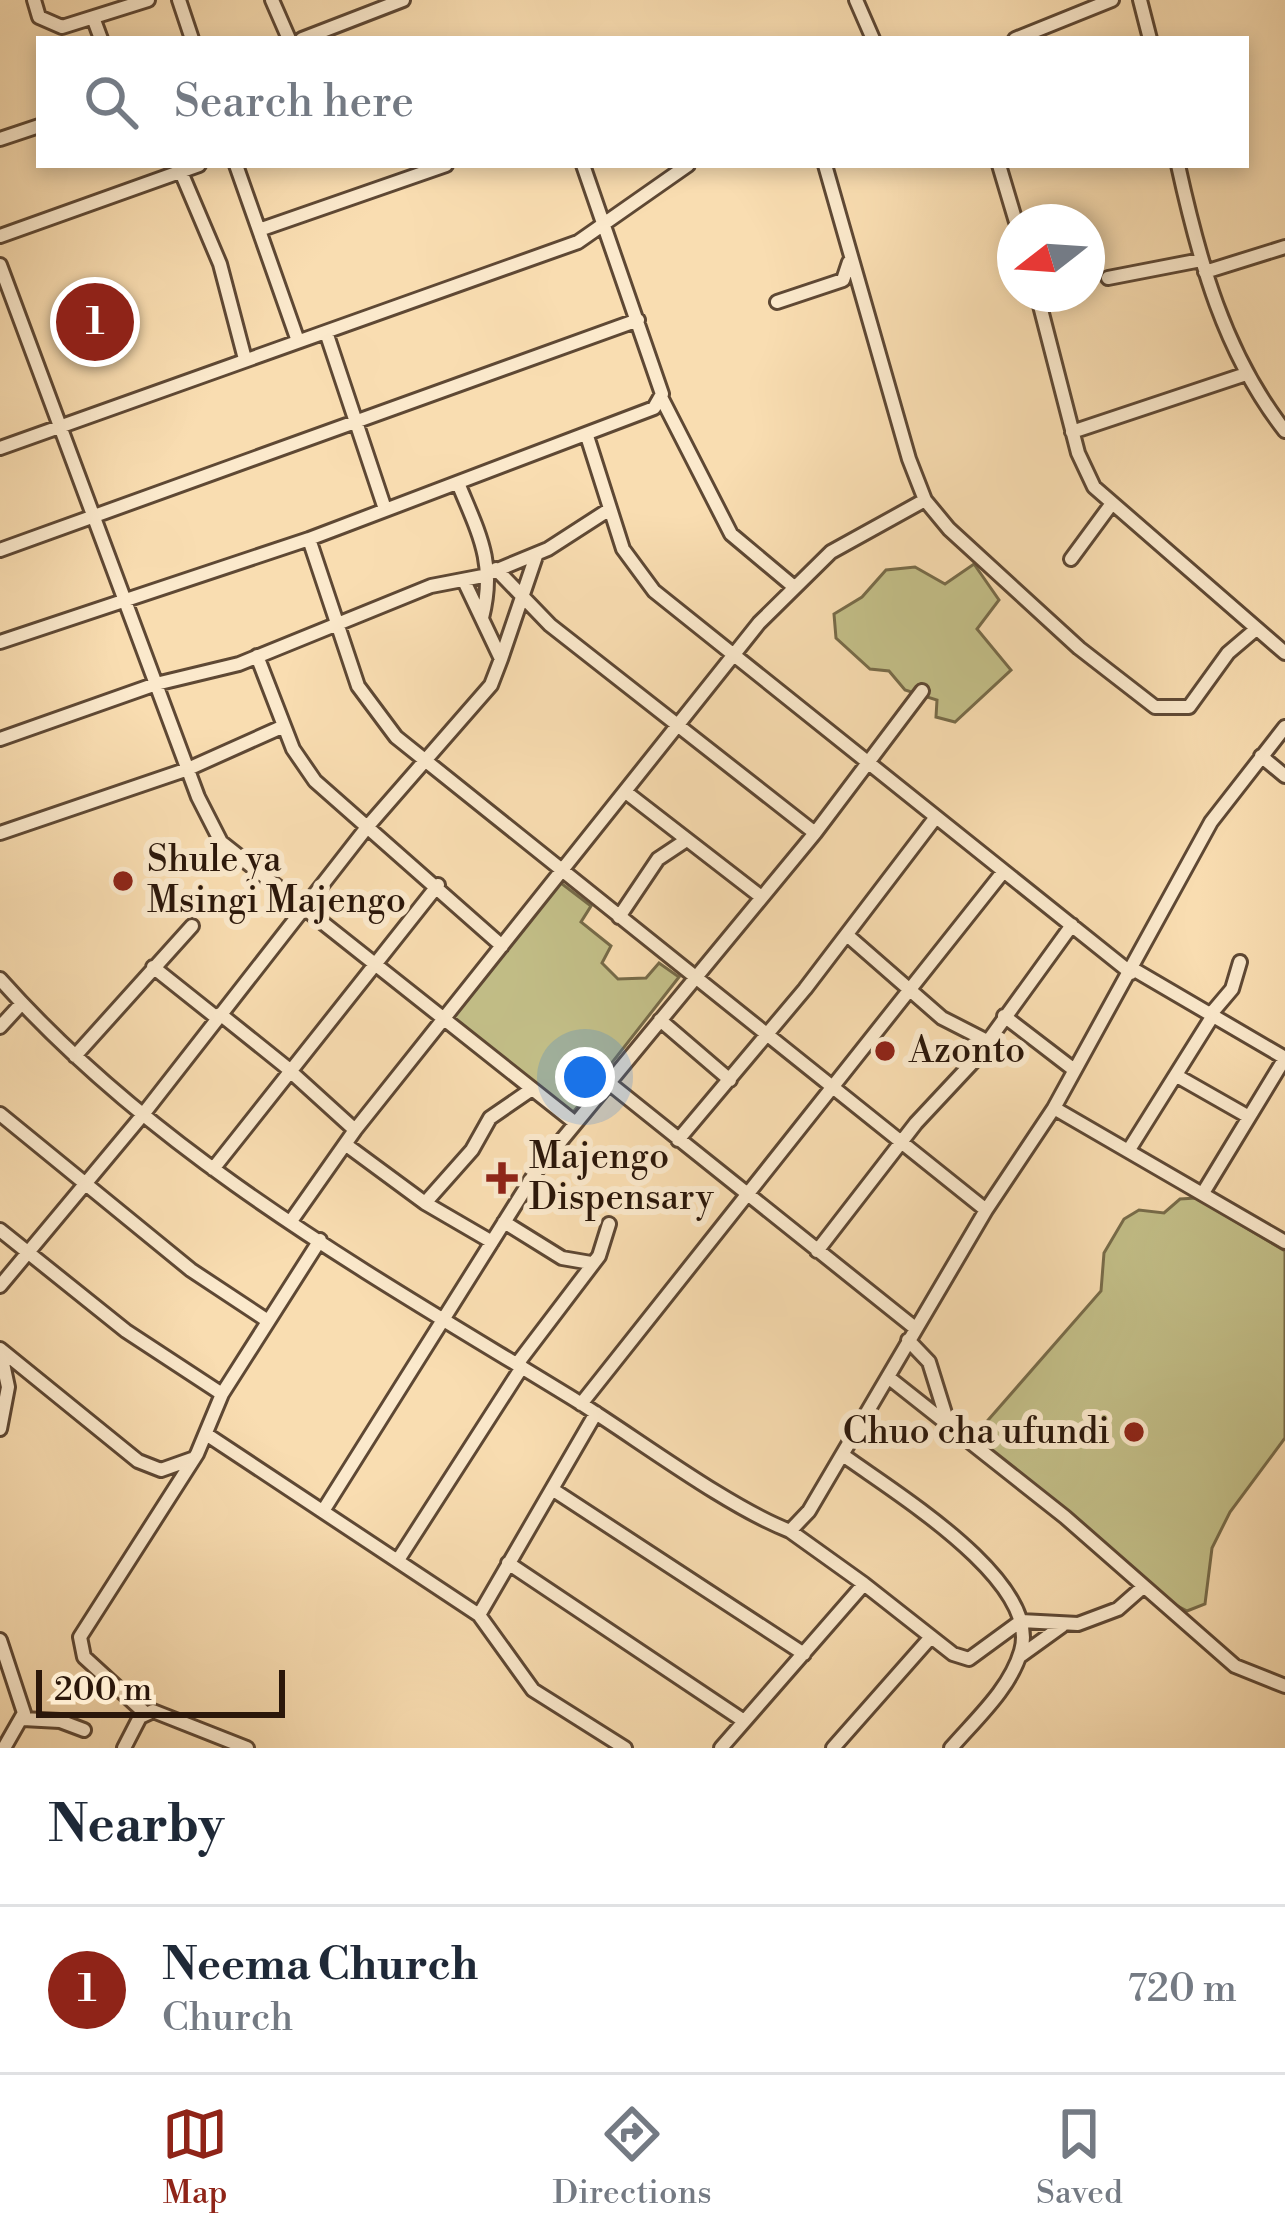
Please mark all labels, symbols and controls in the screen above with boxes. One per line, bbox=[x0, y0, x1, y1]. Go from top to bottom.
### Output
search box bbox=[36, 36, 1249, 168]
icon: search bbox=[78, 69, 144, 135]
text: Search here bbox=[174, 74, 414, 131]
north arrow bbox=[997, 204, 1105, 312]
pin: 1 bbox=[56, 277, 134, 367]
place label: Shule ya Msingi Majengo bbox=[147, 838, 406, 924]
marker: Shule ya Msingi Majengo bbox=[110, 868, 136, 894]
place label: Azonto bbox=[908, 1029, 1025, 1074]
marker: Azonto bbox=[872, 1038, 898, 1064]
your location bbox=[555, 1047, 615, 1107]
place label: Majengo Dispensary bbox=[529, 1135, 714, 1221]
marker: Majengo Dispensary bbox=[486, 1162, 518, 1194]
place label: Chuo cha ufundi bbox=[843, 1410, 1110, 1455]
marker: Chuo cha ufundi bbox=[1121, 1419, 1147, 1445]
scale bar bbox=[36, 1664, 285, 1717]
text: 200 m bbox=[54, 1670, 152, 1711]
text: Nearby bbox=[48, 1794, 224, 1858]
text: Neema Church bbox=[162, 1937, 478, 1994]
text: 1 bbox=[78, 1965, 96, 2014]
text: 720 m bbox=[1128, 1965, 1237, 2014]
text: Church bbox=[162, 1994, 293, 2043]
tab: Map bbox=[162, 2101, 228, 2214]
tab: Directions bbox=[553, 2101, 712, 2214]
tab: Saved bbox=[1036, 2101, 1123, 2214]

